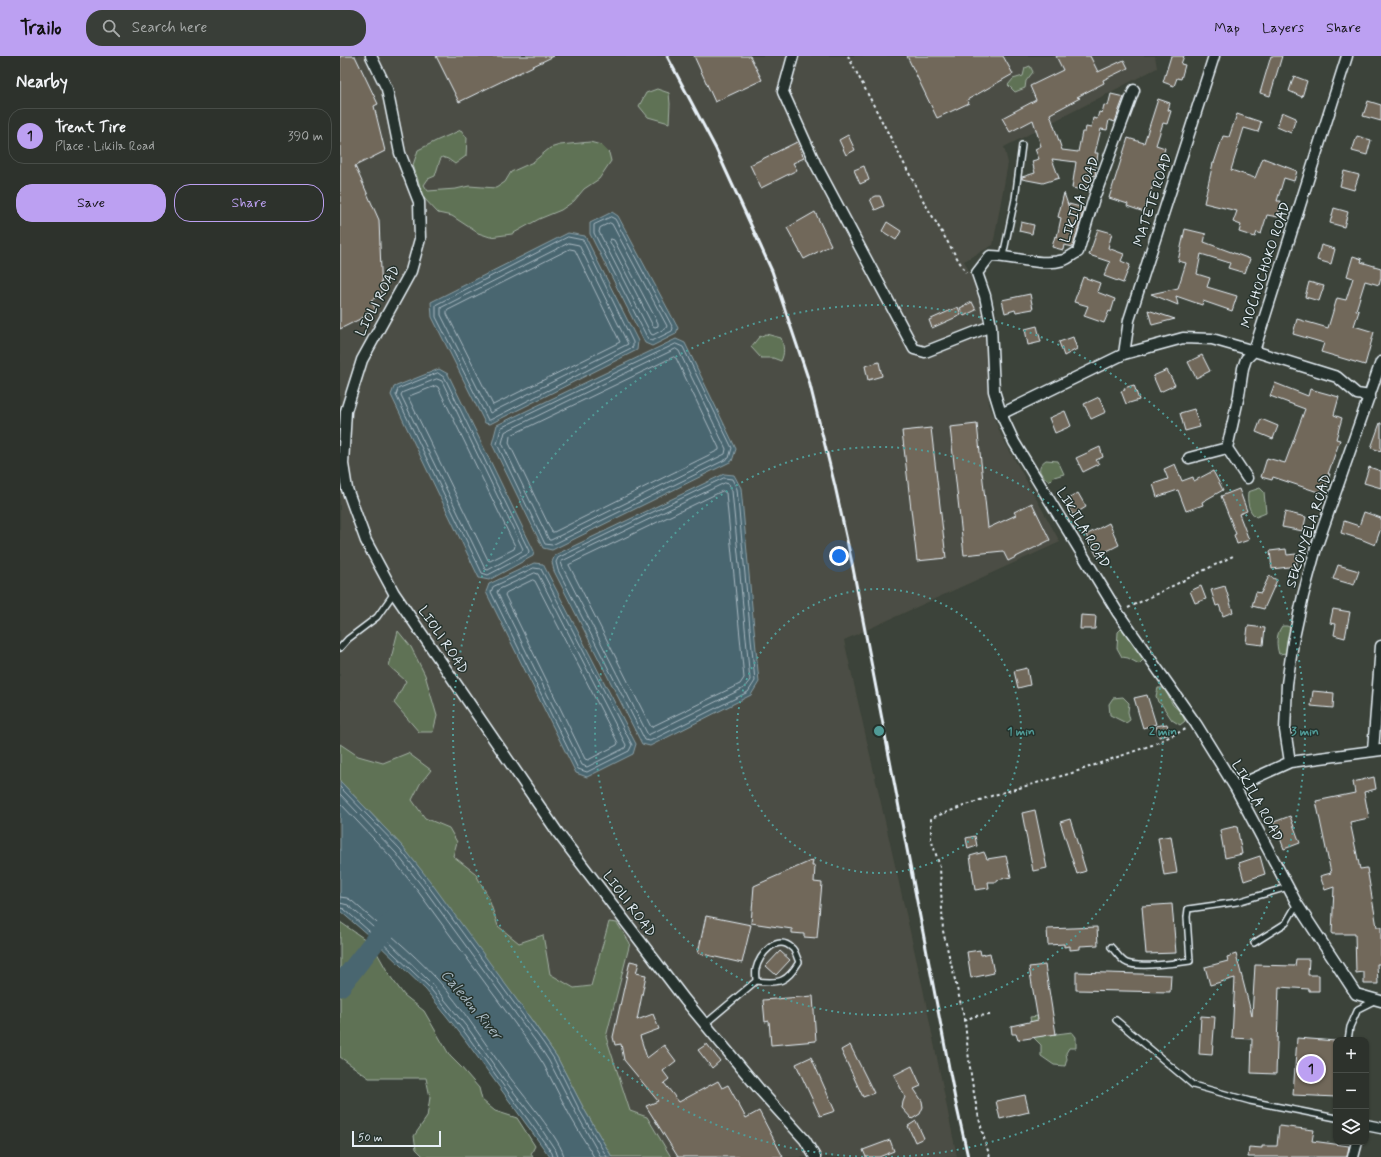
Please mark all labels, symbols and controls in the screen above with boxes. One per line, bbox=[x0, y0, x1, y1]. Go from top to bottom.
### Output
search box bbox=[86, 10, 366, 46]
text: Trailo bbox=[20, 16, 62, 41]
icon: search bbox=[100, 17, 122, 39]
text: Search here bbox=[132, 18, 207, 38]
text: Map bbox=[1214, 19, 1240, 37]
text: Layers bbox=[1262, 19, 1304, 37]
text: Share bbox=[1326, 19, 1361, 37]
text: Nearby bbox=[16, 71, 68, 93]
text: Trent Tire bbox=[55, 118, 126, 138]
text: 1 bbox=[27, 128, 33, 145]
text: 390 m bbox=[288, 128, 323, 145]
text: Place · Likila Road bbox=[55, 138, 155, 155]
street label: MATETE ROAD bbox=[1129, 151, 1177, 249]
street label: LIKILA ROAD bbox=[1056, 154, 1104, 246]
button: Save bbox=[16, 184, 166, 222]
button: Share bbox=[174, 184, 324, 222]
street label: MOCHOCHOKO ROAD bbox=[1237, 200, 1295, 330]
street label: LIOLI ROAD bbox=[352, 262, 404, 340]
street label: SEKONYELA ROAD bbox=[1282, 472, 1336, 590]
street label: LIKILA ROAD bbox=[1052, 485, 1114, 571]
your location bbox=[829, 546, 849, 566]
street label: LIOLI ROAD bbox=[414, 603, 472, 677]
centre of rings bbox=[872, 724, 886, 738]
text: 1 min bbox=[1007, 724, 1035, 740]
text: 2 min bbox=[1149, 724, 1177, 740]
text: 3 min bbox=[1291, 724, 1319, 740]
street label: LIKILA ROAD bbox=[1227, 757, 1287, 845]
street label: LIOLI ROAD bbox=[598, 868, 660, 940]
water label: Caledon River bbox=[436, 966, 507, 1046]
map controls bbox=[1333, 1037, 1369, 1145]
button: + bbox=[1333, 1037, 1369, 1073]
pin: 1 bbox=[1298, 1054, 1324, 1084]
button: − bbox=[1333, 1073, 1369, 1109]
button: layers bbox=[1333, 1109, 1369, 1145]
scale bar bbox=[352, 1129, 441, 1148]
text: 50 m bbox=[358, 1131, 383, 1145]

